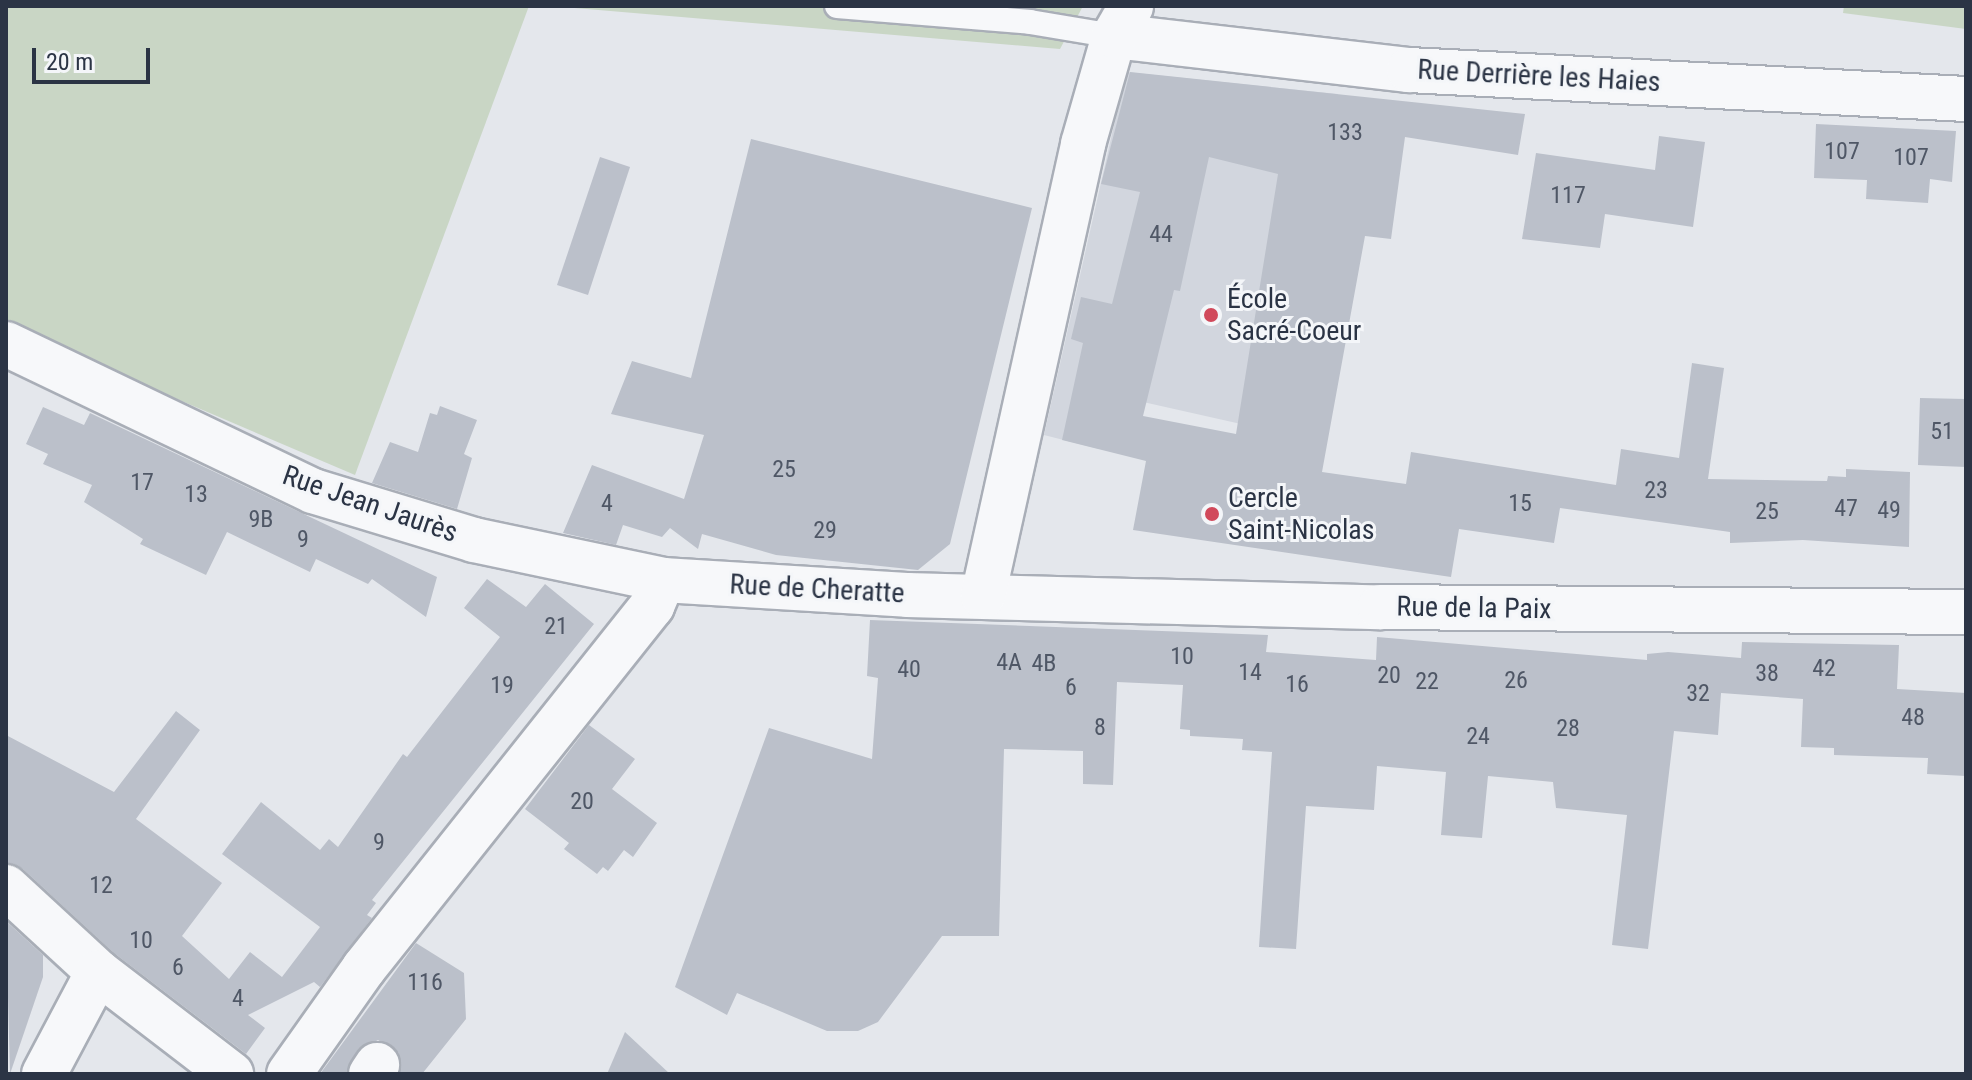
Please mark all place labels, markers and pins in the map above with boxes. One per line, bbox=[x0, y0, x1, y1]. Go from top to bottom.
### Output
place label: École Sacré-Coeur bbox=[1227, 282, 1361, 348]
marker: École Sacré-Coeur bbox=[1202, 306, 1220, 324]
place label: Cercle Saint-Nicolas bbox=[1228, 481, 1375, 547]
marker: Cercle Saint-Nicolas bbox=[1203, 505, 1221, 523]

